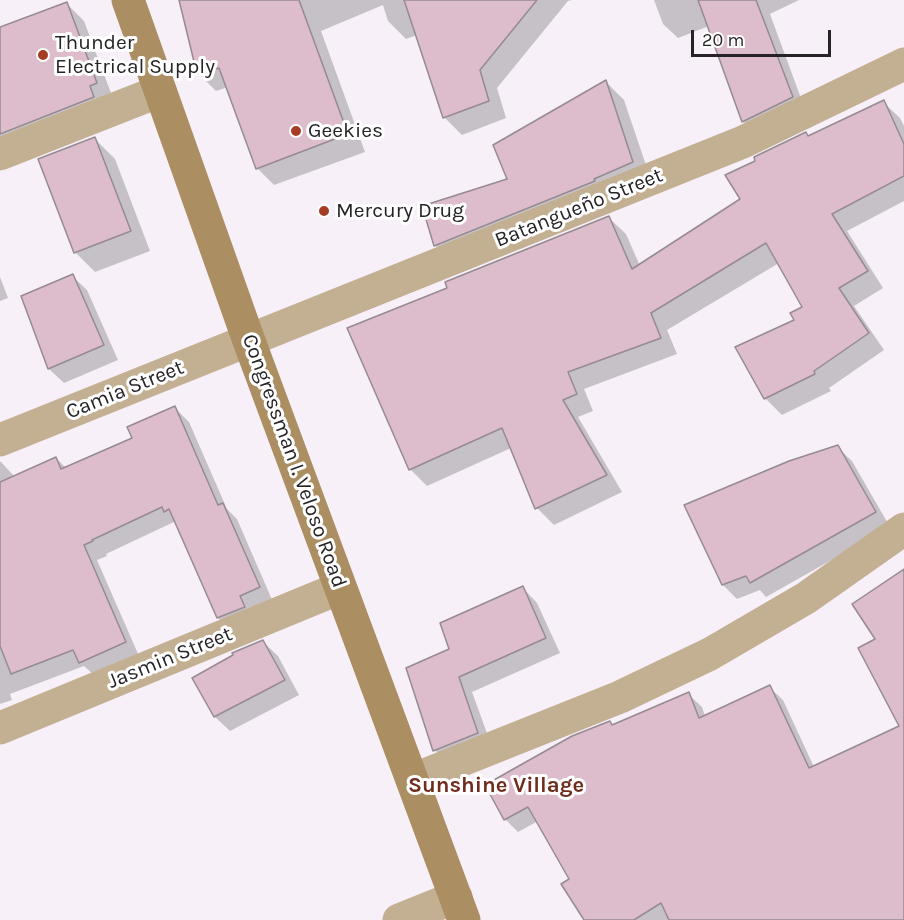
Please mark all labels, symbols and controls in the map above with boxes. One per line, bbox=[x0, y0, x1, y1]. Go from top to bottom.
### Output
scale bar bbox=[694, 18, 834, 56]
text: 20 m bbox=[702, 29, 744, 51]
place label: Thunder Electrical Supply bbox=[55, 30, 215, 80]
marker: Thunder Electrical Supply bbox=[36, 48, 50, 62]
place label: Geekies bbox=[308, 118, 383, 144]
marker: Geekies bbox=[289, 124, 303, 138]
street label: Batangueño Street bbox=[491, 163, 667, 253]
place label: Mercury Drug bbox=[336, 198, 464, 224]
marker: Mercury Drug bbox=[317, 204, 331, 218]
street label: Congressman I. Veloso Road bbox=[236, 331, 352, 591]
street label: Camia Street bbox=[63, 355, 187, 425]
street label: Jasmin Street bbox=[104, 622, 236, 694]
district label: Sunshine Village bbox=[408, 773, 584, 799]

